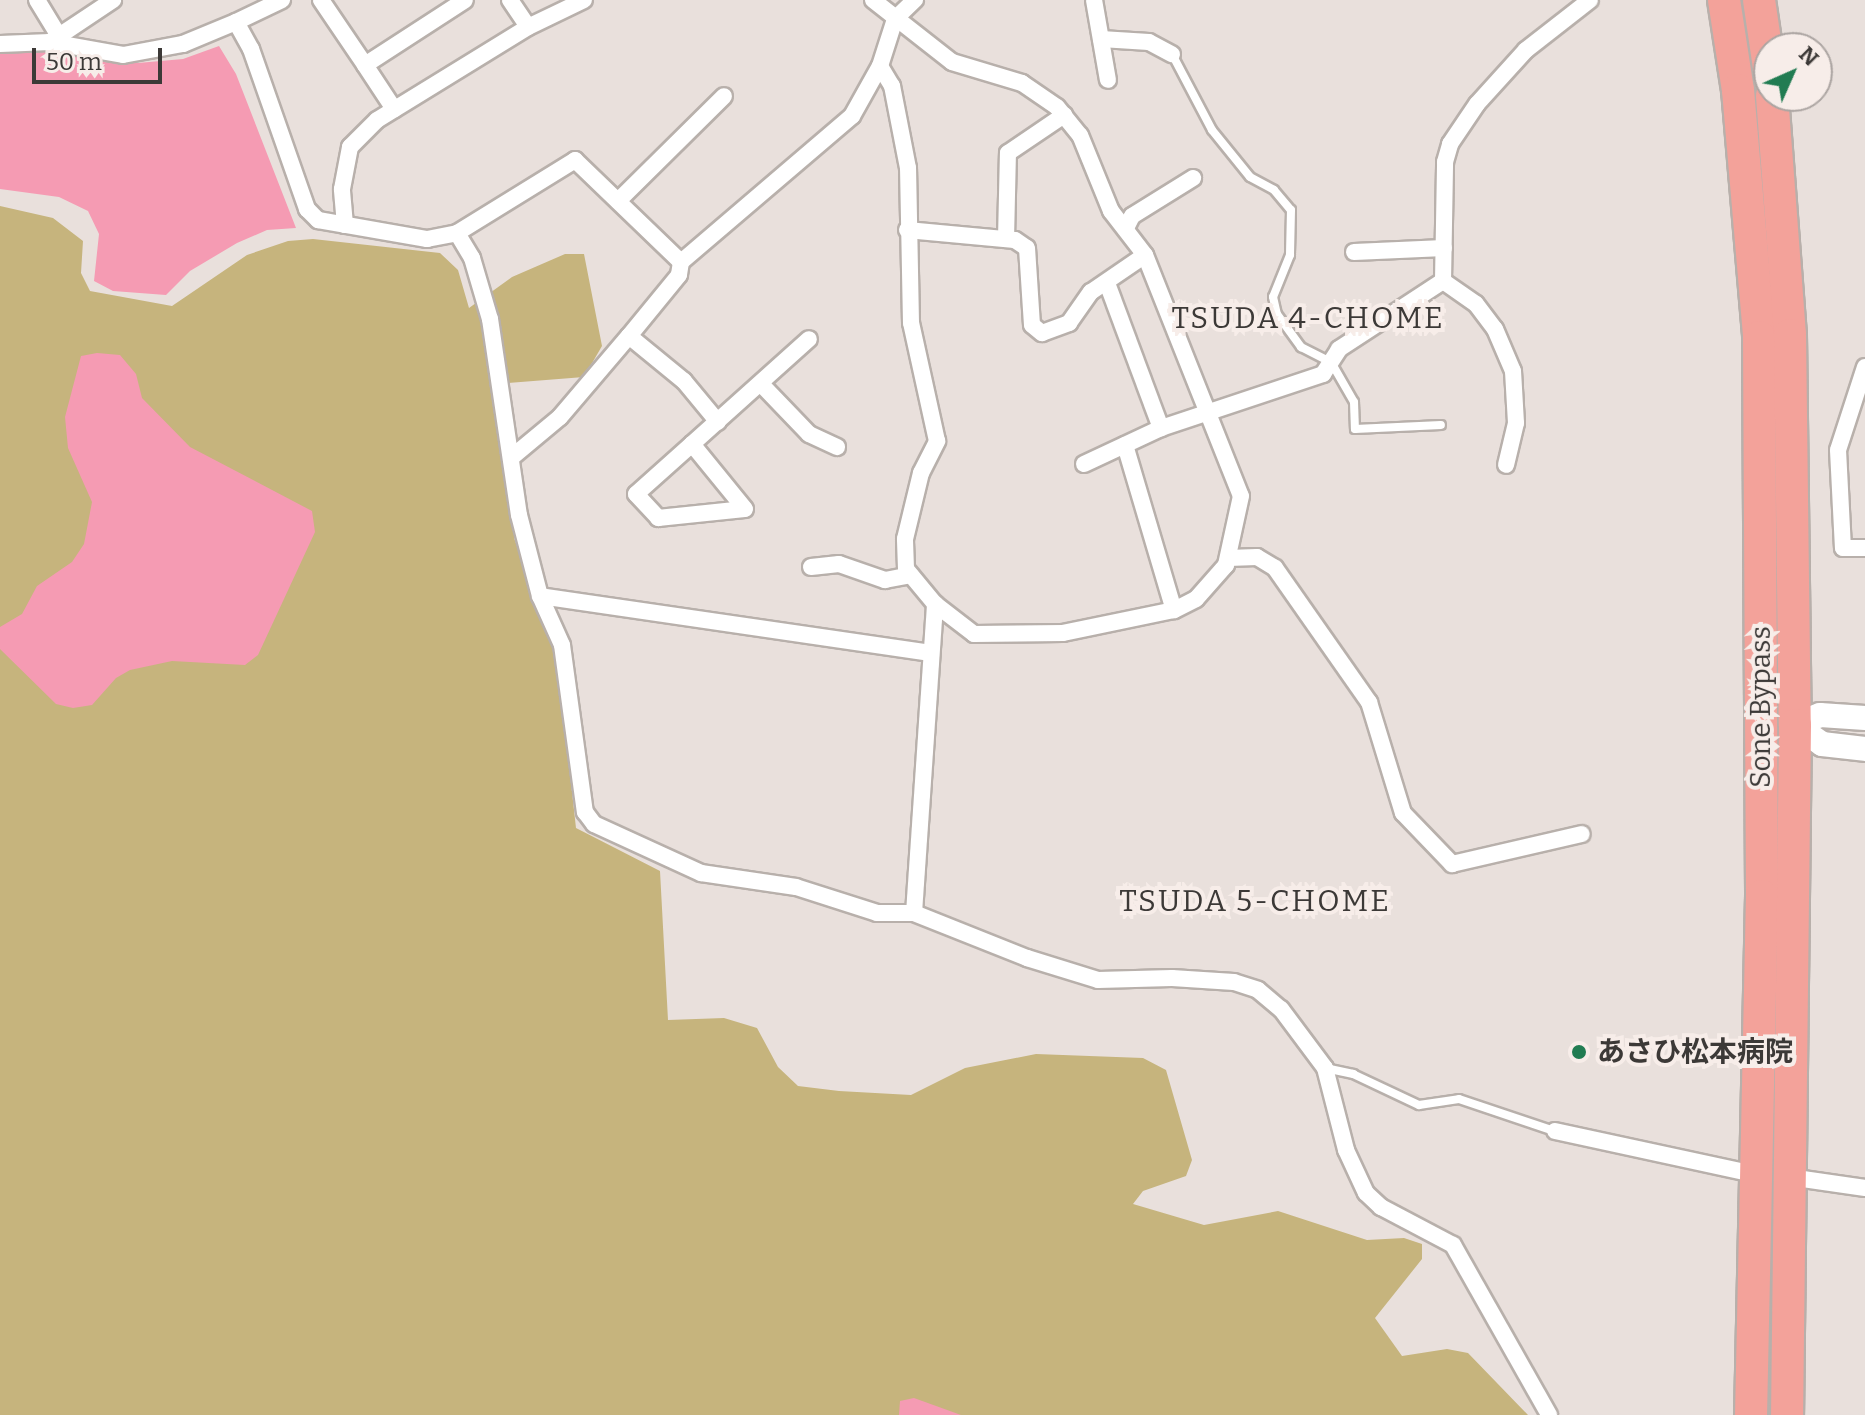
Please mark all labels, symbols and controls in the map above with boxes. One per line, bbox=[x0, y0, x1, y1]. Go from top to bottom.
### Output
scale bar bbox=[36, 32, 166, 82]
north arrow bbox=[1753, 32, 1833, 112]
text: N bbox=[1793, 41, 1824, 72]
text: 50 m bbox=[46, 48, 102, 76]
district label: TSUDA 4-CHOME bbox=[1171, 300, 1445, 336]
street label: Sone Bypass bbox=[1744, 626, 1778, 788]
district label: TSUDA 5-CHOME bbox=[1119, 883, 1391, 919]
place label: あさひ松本病院 bbox=[1597, 1035, 1793, 1069]
marker: あさひ松本病院 bbox=[1568, 1041, 1590, 1063]

